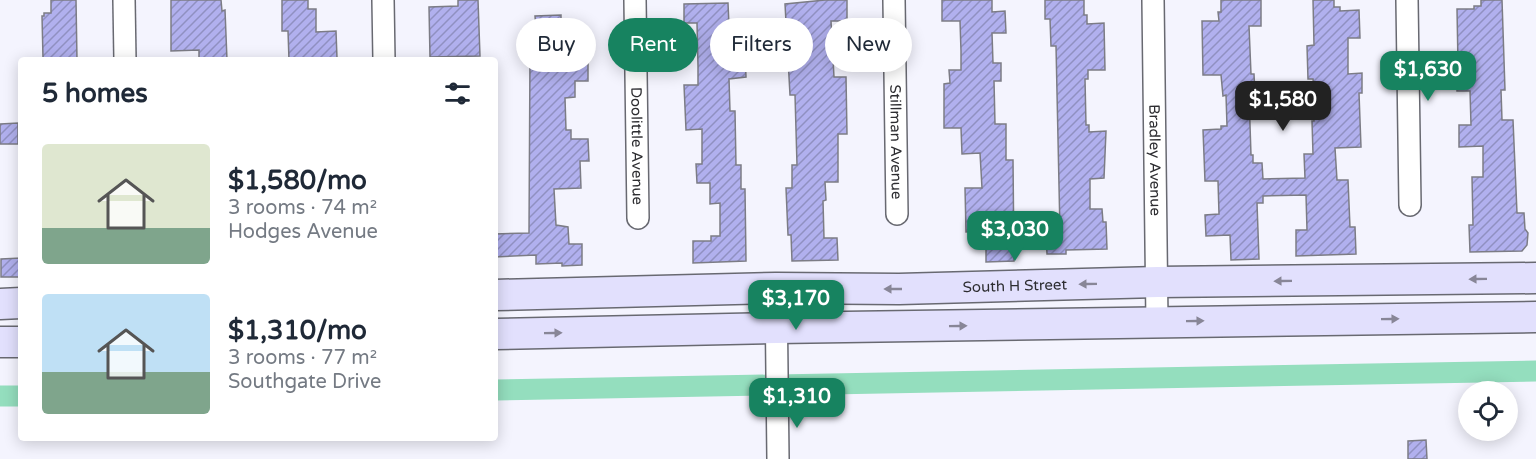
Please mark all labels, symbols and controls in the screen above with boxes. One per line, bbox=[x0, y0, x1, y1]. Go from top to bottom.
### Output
chip: Buy bbox=[516, 18, 596, 72]
chip: Rent bbox=[608, 18, 698, 72]
chip: Filters bbox=[710, 18, 813, 72]
chip: New bbox=[825, 18, 912, 72]
pin: $1,630 bbox=[1379, 51, 1477, 102]
text: $1,630 bbox=[1394, 58, 1462, 82]
icon: filters bbox=[441, 77, 474, 110]
text: 5 homes bbox=[42, 78, 148, 109]
pin: $1,580 bbox=[1234, 81, 1332, 132]
street label: Stillman Avenue bbox=[886, 84, 906, 200]
street label: Doolittle Avenue bbox=[627, 87, 647, 205]
text: $1,580 bbox=[1249, 88, 1317, 112]
street label: Bradley Avenue bbox=[1145, 104, 1165, 216]
text: $1,580/mo bbox=[228, 165, 367, 196]
icon: home bbox=[90, 168, 162, 240]
text: 3 rooms · 74 m² bbox=[228, 196, 377, 220]
pin: $3,030 bbox=[966, 211, 1064, 262]
text: $3,030 bbox=[981, 218, 1049, 242]
text: Hodges Avenue bbox=[228, 220, 378, 244]
one-way arrow bbox=[1468, 274, 1487, 284]
street label: South H Street bbox=[962, 275, 1068, 296]
one-way arrow bbox=[1273, 276, 1292, 286]
one-way arrow bbox=[1078, 279, 1097, 289]
pin: $3,170 bbox=[747, 280, 845, 331]
one-way arrow bbox=[883, 284, 902, 293]
text: $3,170 bbox=[762, 287, 830, 311]
one-way arrow bbox=[1381, 314, 1400, 324]
text: $1,310/mo bbox=[228, 315, 367, 346]
one-way arrow bbox=[1186, 317, 1205, 326]
icon: home bbox=[90, 318, 162, 390]
one-way arrow bbox=[949, 321, 968, 331]
one-way arrow bbox=[544, 328, 563, 338]
text: 3 rooms · 77 m² bbox=[228, 346, 377, 370]
text: Southgate Drive bbox=[228, 370, 381, 394]
pin: $1,310 bbox=[748, 378, 846, 429]
map controls bbox=[1458, 381, 1518, 441]
button: locate bbox=[1458, 381, 1518, 441]
text: $1,310 bbox=[763, 385, 831, 409]

